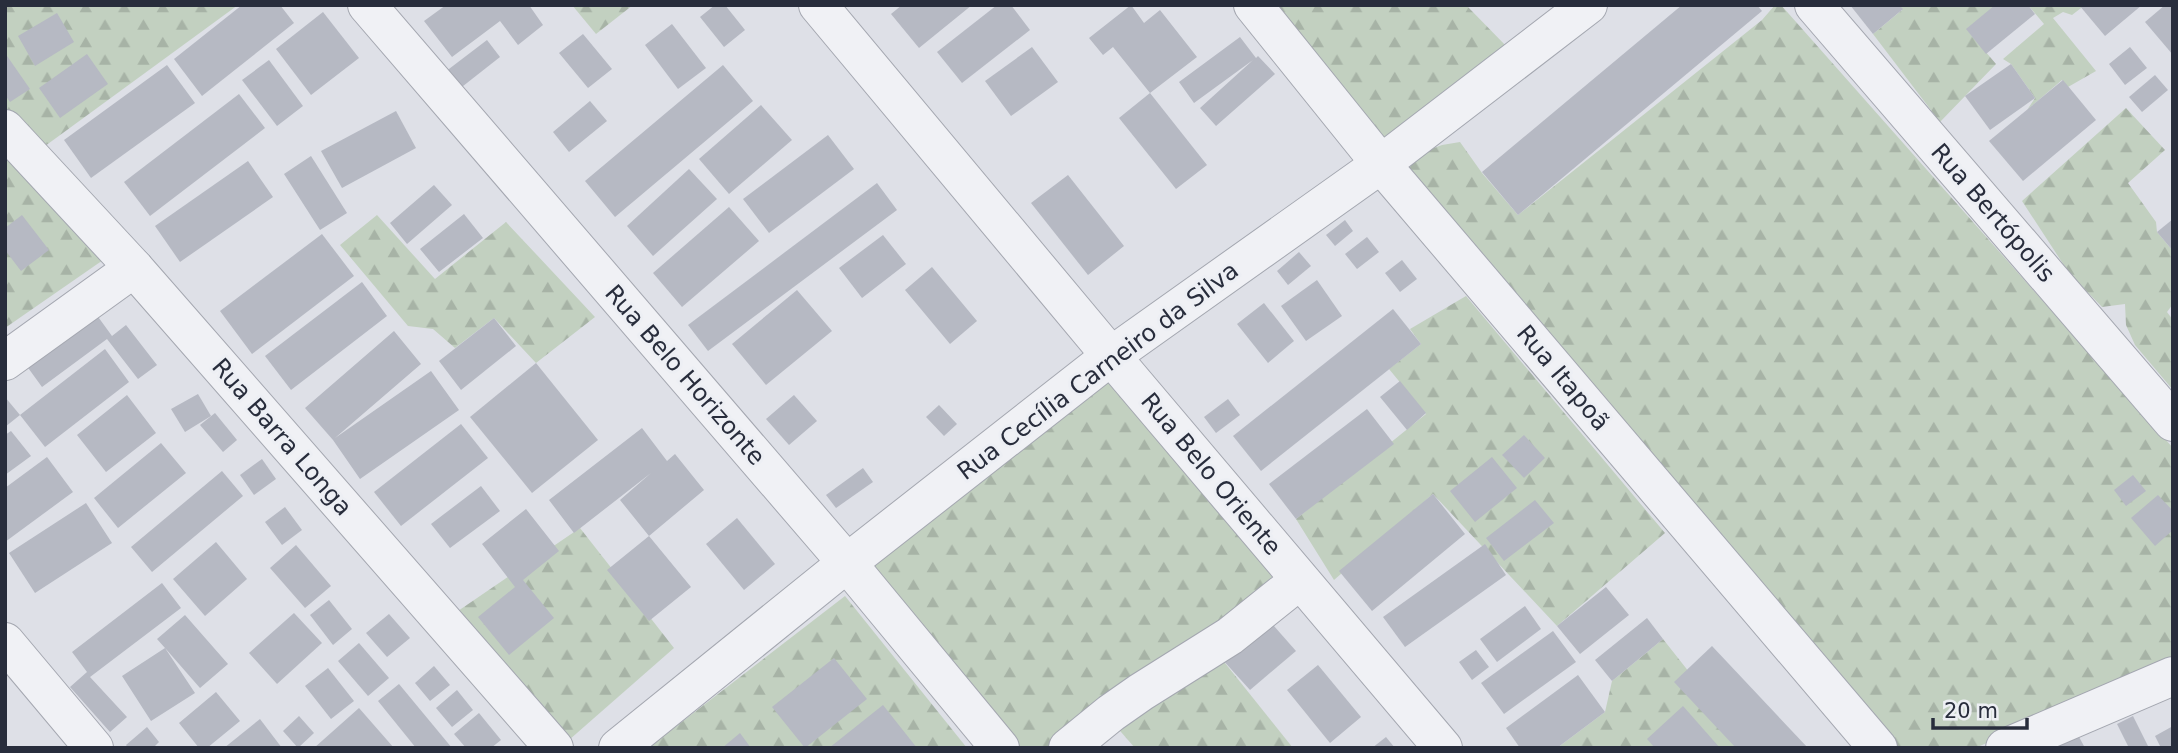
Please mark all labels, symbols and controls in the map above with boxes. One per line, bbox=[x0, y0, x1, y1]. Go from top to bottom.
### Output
street label: Rua Bertópolis bbox=[1925, 138, 2061, 288]
street label: Rua Cecília Carneiro da Silva bbox=[952, 256, 1244, 486]
street label: Rua Belo Horizonte bbox=[599, 279, 771, 471]
street label: Rua Itapoã bbox=[1511, 320, 1615, 436]
street label: Rua Barra Longa bbox=[206, 353, 358, 521]
street label: Rua Belo Oriente bbox=[1135, 387, 1287, 561]
scale bar bbox=[1933, 686, 2028, 730]
text: 20 m bbox=[1944, 699, 1998, 723]

